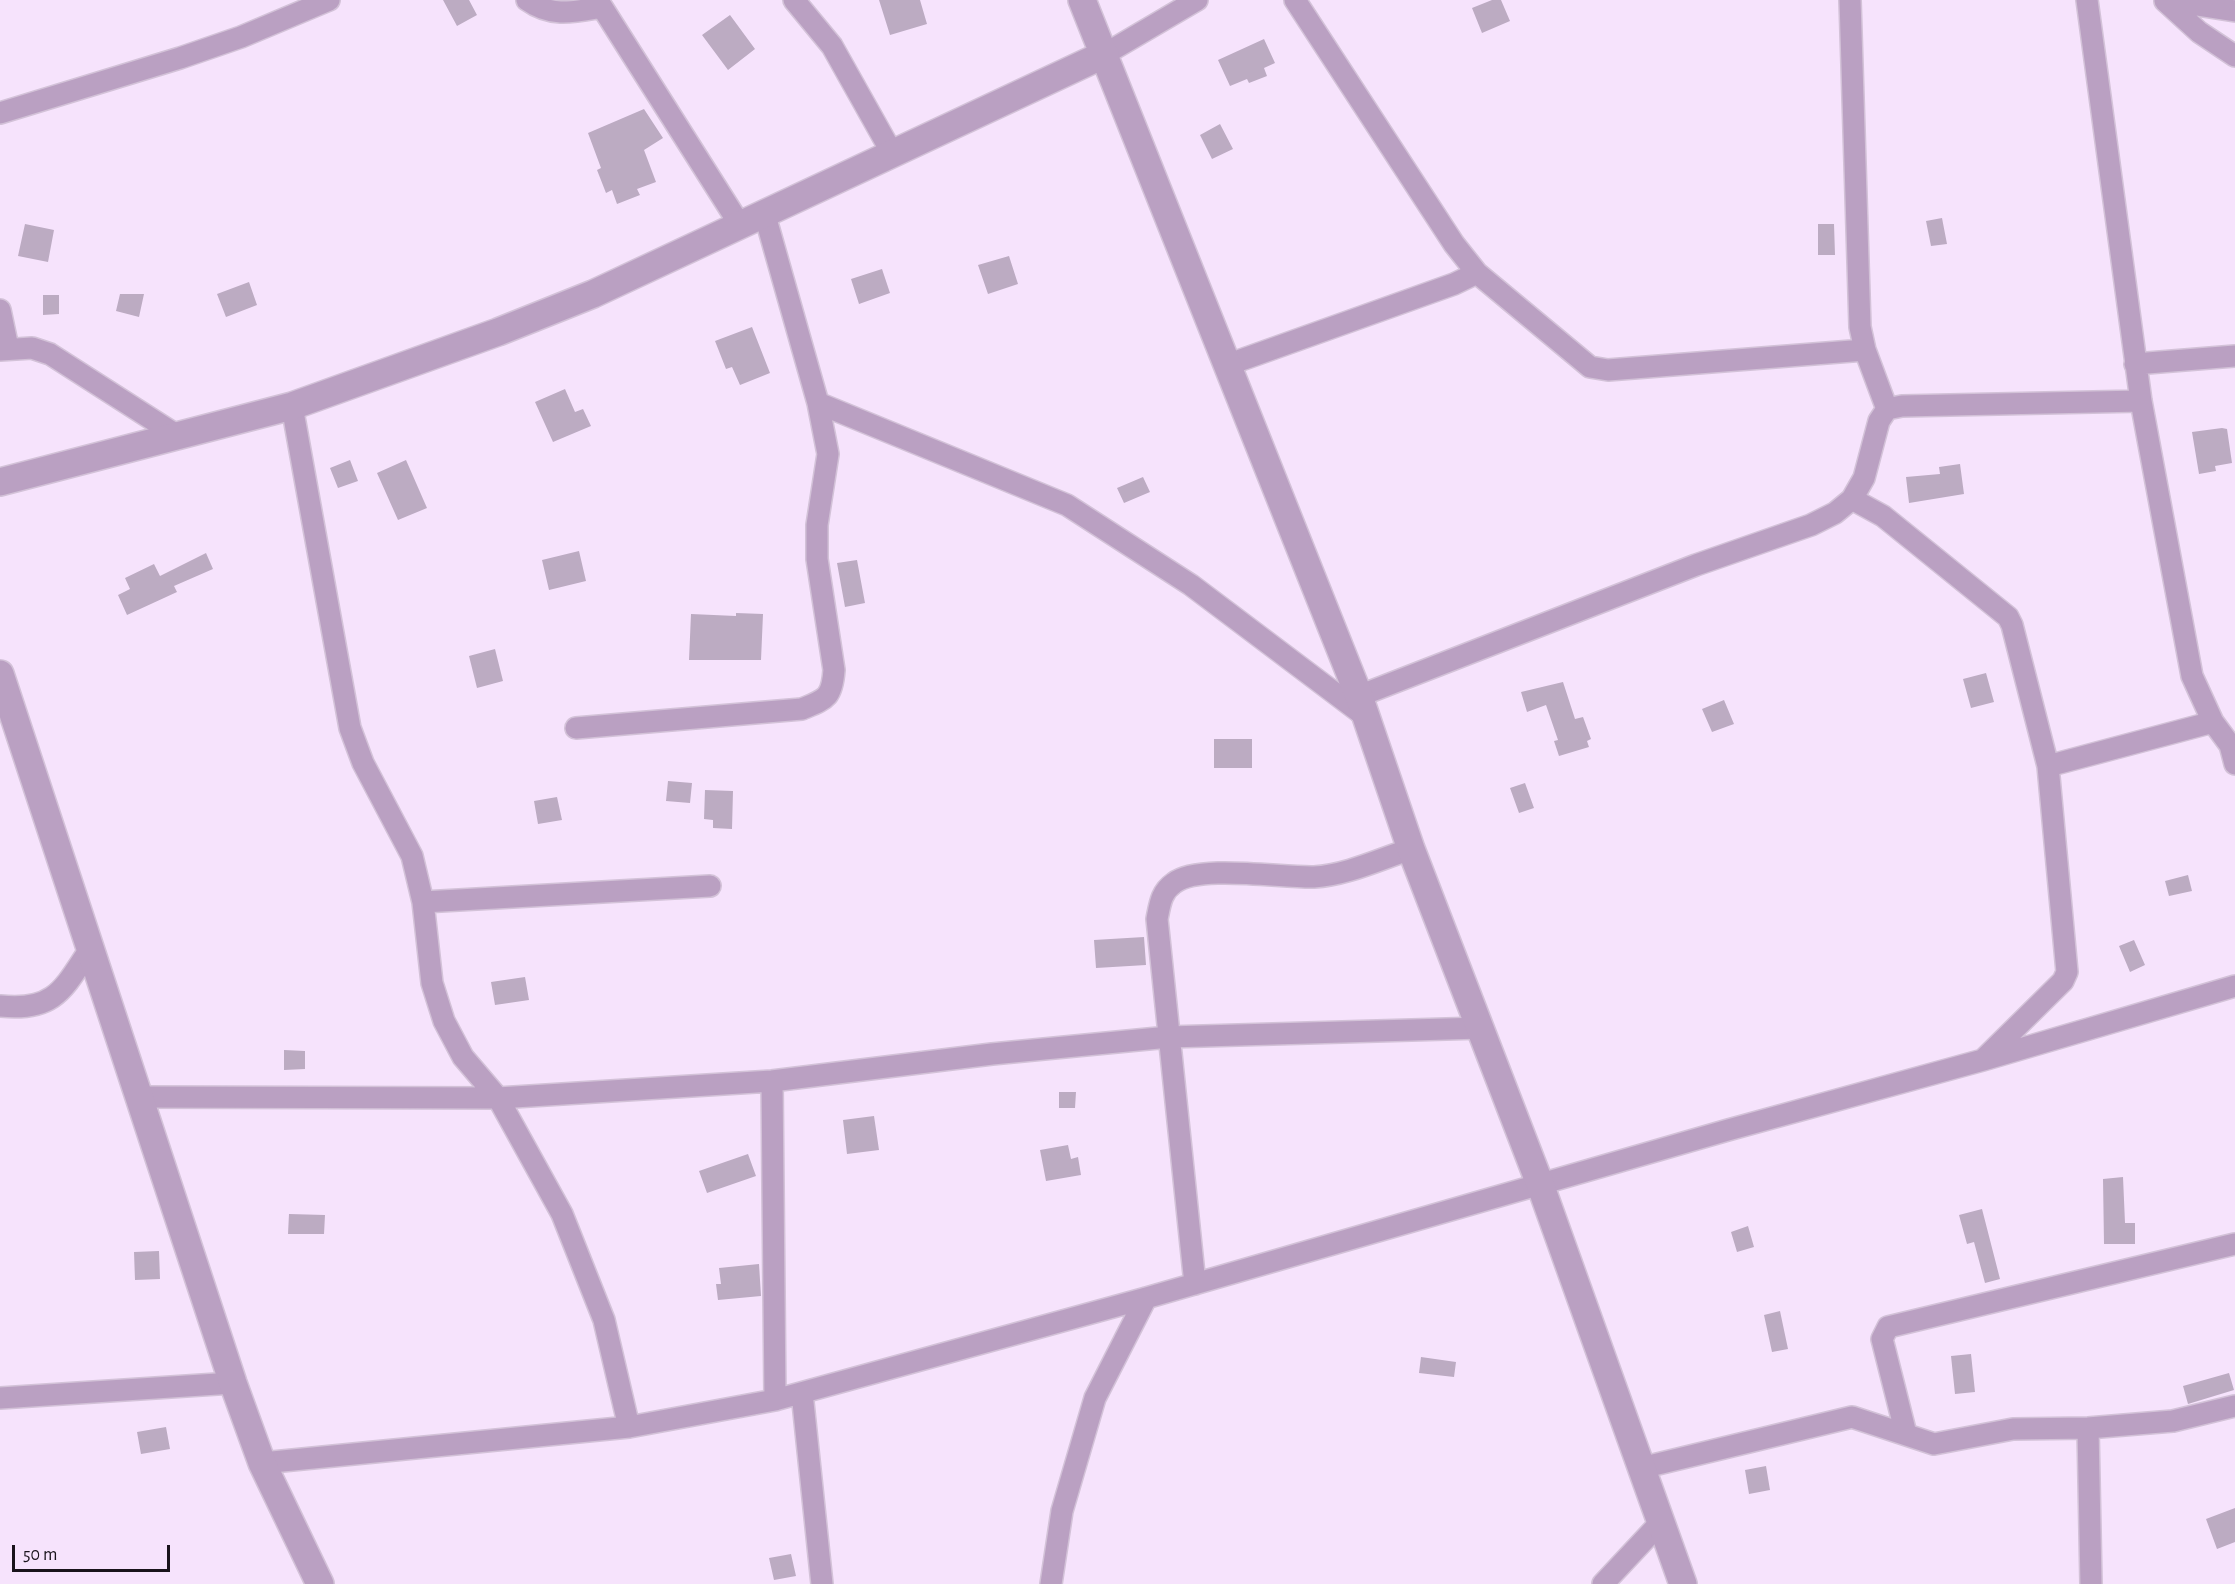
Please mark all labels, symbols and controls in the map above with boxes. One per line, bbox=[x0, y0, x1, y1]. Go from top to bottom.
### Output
scale bar bbox=[15, 1533, 172, 1571]
text: 50 m bbox=[23, 1546, 57, 1564]

